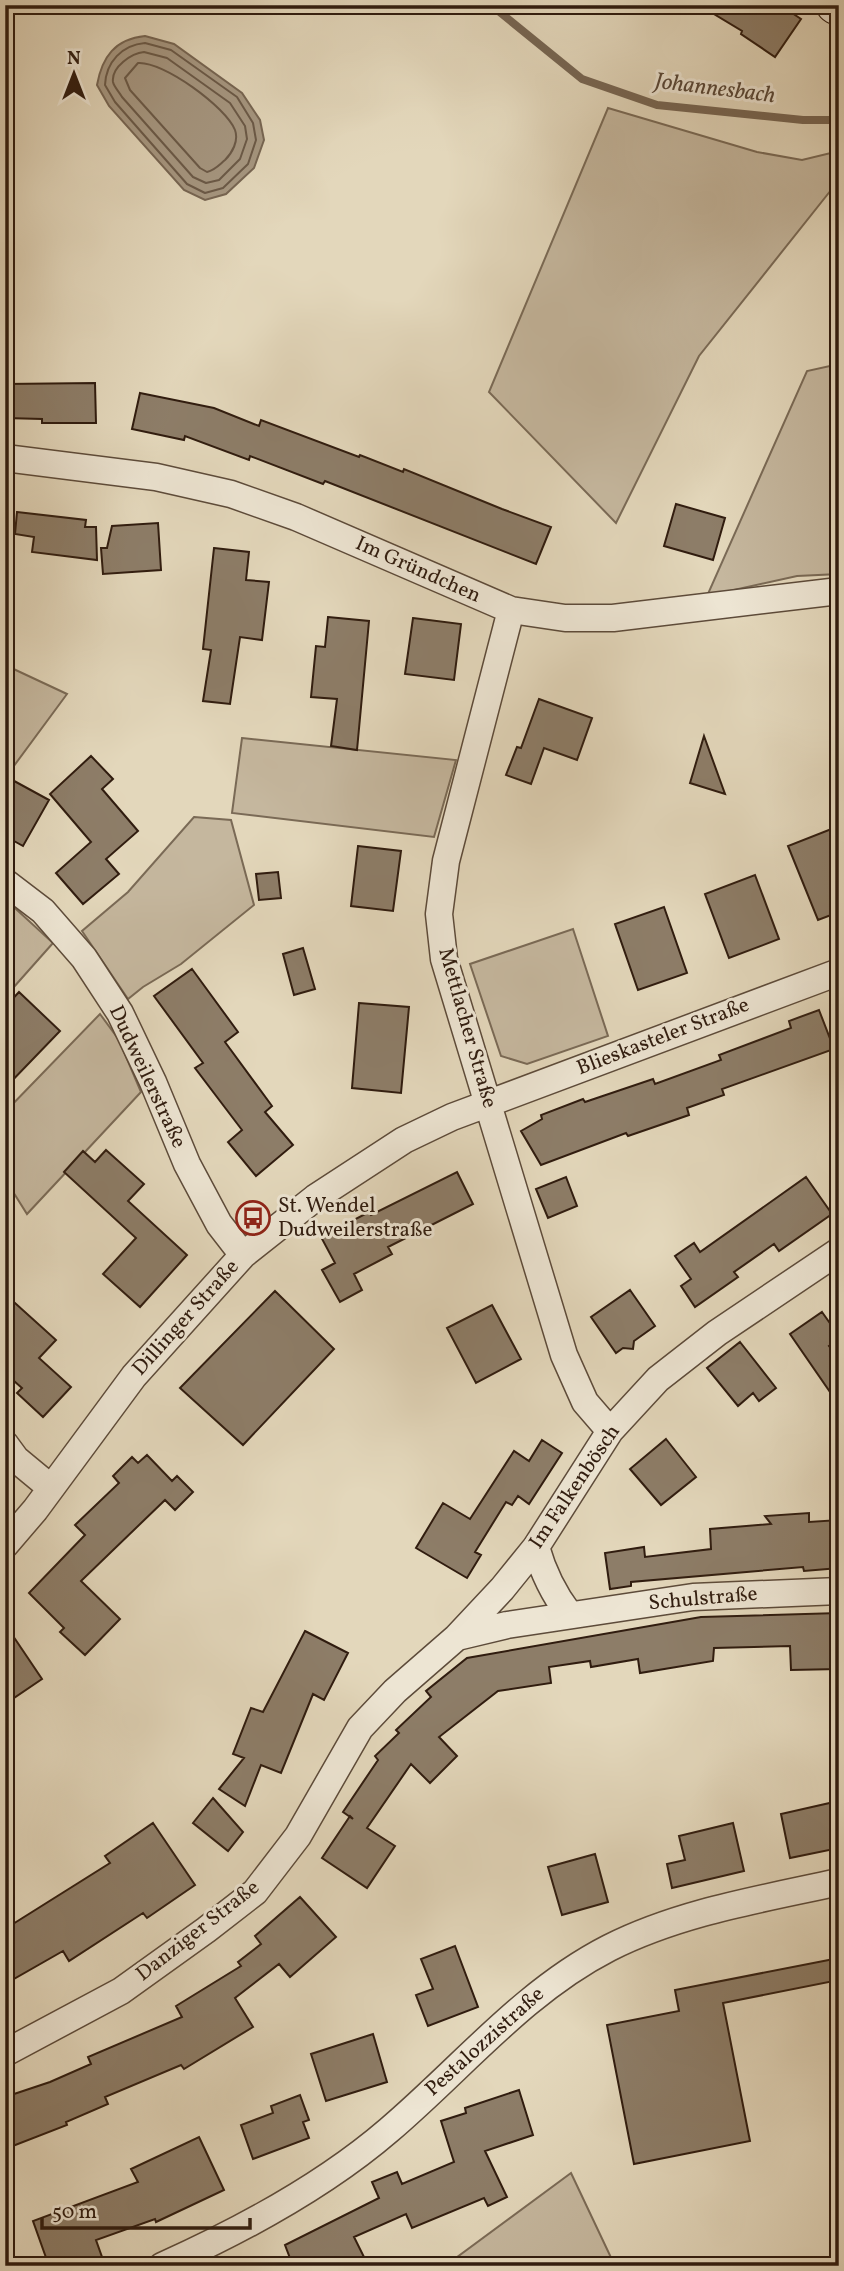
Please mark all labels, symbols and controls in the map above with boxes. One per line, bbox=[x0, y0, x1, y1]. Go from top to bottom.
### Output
north arrow bbox=[38, 38, 108, 108]
text: N bbox=[67, 46, 81, 72]
water label: Johannesbach bbox=[651, 65, 777, 112]
street label: Im Gründchen bbox=[351, 529, 485, 611]
street label: Mettlacher Straße bbox=[430, 944, 504, 1112]
street label: Blieskasteler Straße bbox=[573, 991, 753, 1083]
street label: Dudweilerstraße bbox=[101, 1001, 193, 1153]
place label: St. Wendel Dudweilerstraße bbox=[278, 1192, 433, 1245]
bus stop icon: St. Wendel Dudweilerstraße bbox=[234, 1199, 272, 1237]
street label: Dillinger Straße bbox=[126, 1253, 246, 1383]
street label: Im Falkenbösch bbox=[523, 1419, 627, 1555]
street label: Schulstraße bbox=[647, 1580, 759, 1618]
street label: Danziger Straße bbox=[130, 1874, 266, 1988]
street label: Pestalozzistraße bbox=[419, 1981, 551, 2103]
scale bar bbox=[42, 2187, 250, 2231]
text: 50 m bbox=[52, 2198, 97, 2227]

